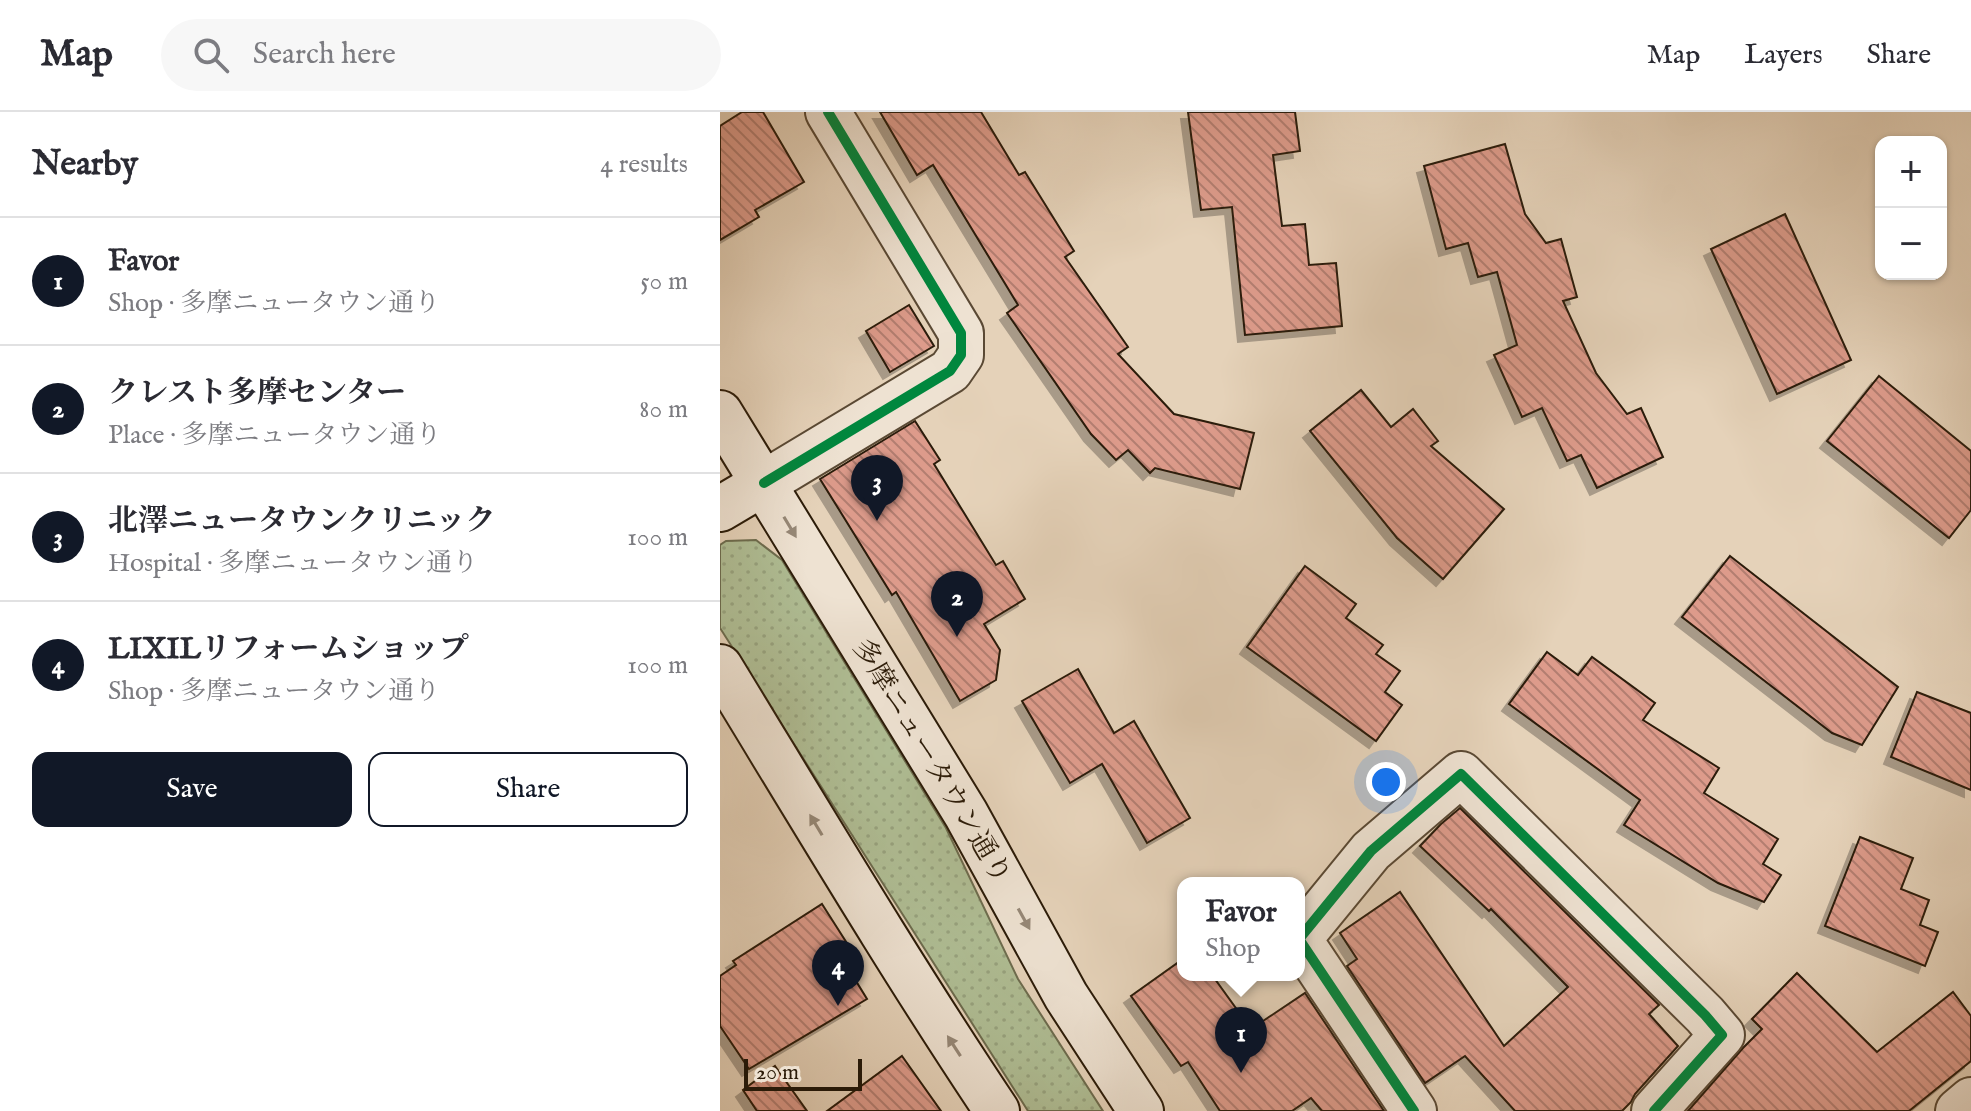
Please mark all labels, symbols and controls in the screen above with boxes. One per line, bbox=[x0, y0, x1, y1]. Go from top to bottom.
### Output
search box bbox=[161, 19, 721, 91]
text: Map bbox=[40, 31, 113, 79]
icon: search bbox=[189, 33, 233, 77]
text: Search here bbox=[253, 36, 396, 74]
text: Map bbox=[1647, 38, 1700, 73]
text: Layers bbox=[1744, 38, 1823, 73]
text: Share bbox=[1867, 38, 1931, 73]
map controls bbox=[1875, 136, 1947, 280]
button: + bbox=[1875, 136, 1947, 208]
text: Nearby bbox=[32, 143, 138, 186]
text: 4 results bbox=[600, 148, 688, 181]
button: − bbox=[1875, 208, 1947, 280]
text: Favor bbox=[108, 243, 179, 281]
text: 1 bbox=[53, 265, 63, 298]
text: 50 m bbox=[640, 265, 688, 298]
text: Shop · 多摩ニュータウン通り bbox=[108, 287, 440, 320]
text: クレスト多摩センター bbox=[108, 375, 406, 413]
text: 2 bbox=[52, 393, 64, 426]
text: 80 m bbox=[639, 393, 688, 426]
text: Place · 多摩ニュータウン通り bbox=[108, 419, 442, 452]
pin: 3 bbox=[851, 455, 903, 521]
text: 北澤ニュータウンクリニック bbox=[108, 503, 496, 541]
one-way arrow bbox=[783, 516, 797, 538]
text: 3 bbox=[53, 521, 63, 554]
text: 100 m bbox=[627, 521, 688, 554]
text: Hospital · 多摩ニュータウン通り bbox=[108, 547, 478, 580]
pin: 2 bbox=[931, 571, 983, 637]
text: LIXILリフォームショップ bbox=[108, 631, 469, 669]
street label: 多摩ニュータウン通り bbox=[844, 633, 1018, 891]
text: 4 bbox=[52, 649, 64, 682]
text: 100 m bbox=[627, 649, 688, 682]
text: Shop · 多摩ニュータウン通り bbox=[108, 675, 440, 708]
button: Save bbox=[32, 752, 352, 827]
button: Share bbox=[368, 752, 688, 827]
your location bbox=[1366, 762, 1406, 802]
one-way arrow bbox=[809, 815, 824, 836]
popup bbox=[1177, 877, 1305, 981]
text: Favor bbox=[1205, 894, 1277, 932]
one-way arrow bbox=[1017, 907, 1030, 930]
text: Shop bbox=[1205, 932, 1261, 965]
pin: 4 bbox=[812, 940, 864, 1006]
pin: 1 bbox=[1215, 1007, 1267, 1073]
one-way arrow bbox=[948, 1035, 962, 1057]
scale bar bbox=[744, 1055, 862, 1091]
text: 20 m bbox=[756, 1059, 799, 1087]

